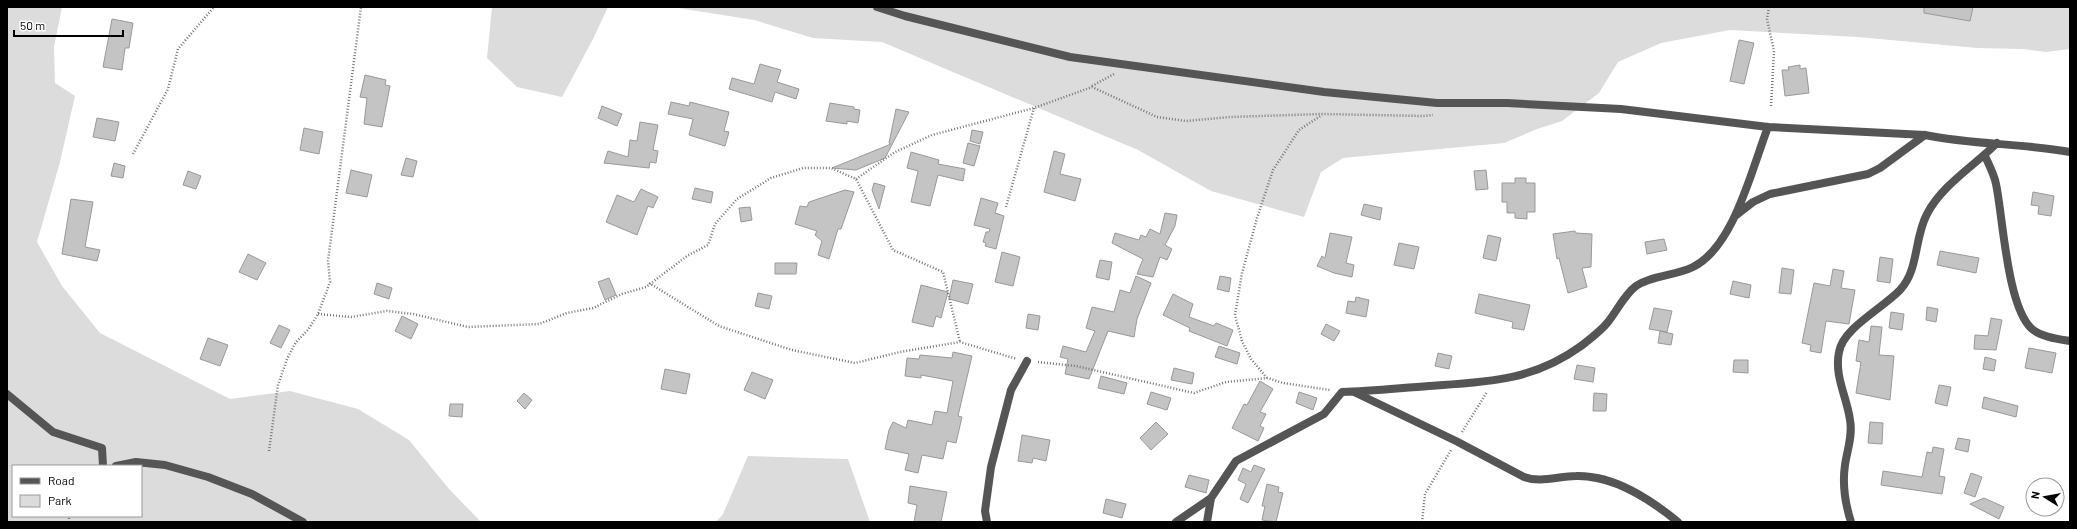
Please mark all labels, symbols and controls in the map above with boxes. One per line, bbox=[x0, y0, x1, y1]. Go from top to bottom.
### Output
scale bar bbox=[14, 12, 123, 38]
text: 50 m bbox=[20, 18, 45, 32]
legend bbox=[12, 465, 142, 517]
text: Road bbox=[48, 473, 75, 487]
north arrow bbox=[2025, 477, 2065, 517]
text: N bbox=[2028, 490, 2042, 500]
text: Park bbox=[48, 493, 72, 507]

